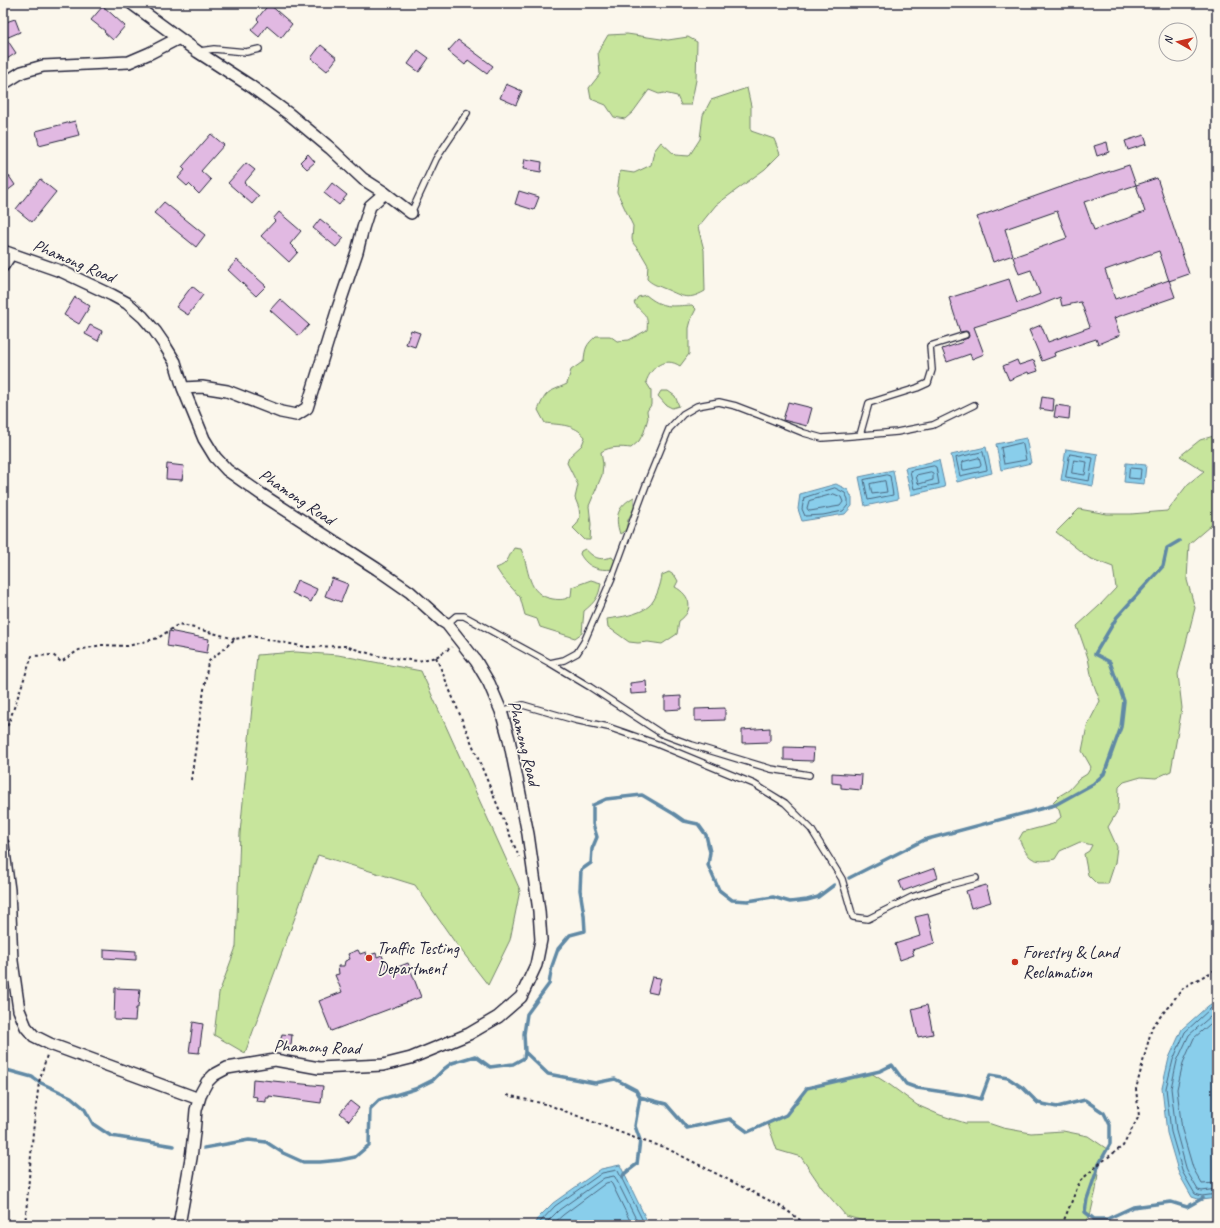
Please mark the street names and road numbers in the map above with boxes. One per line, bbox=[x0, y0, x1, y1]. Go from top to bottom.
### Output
street label: Phamong Road bbox=[30, 234, 121, 289]
street label: Phamong Road bbox=[255, 464, 342, 532]
street label: Phamong Road bbox=[503, 698, 545, 791]
street label: Phamong Road bbox=[273, 1035, 364, 1059]

